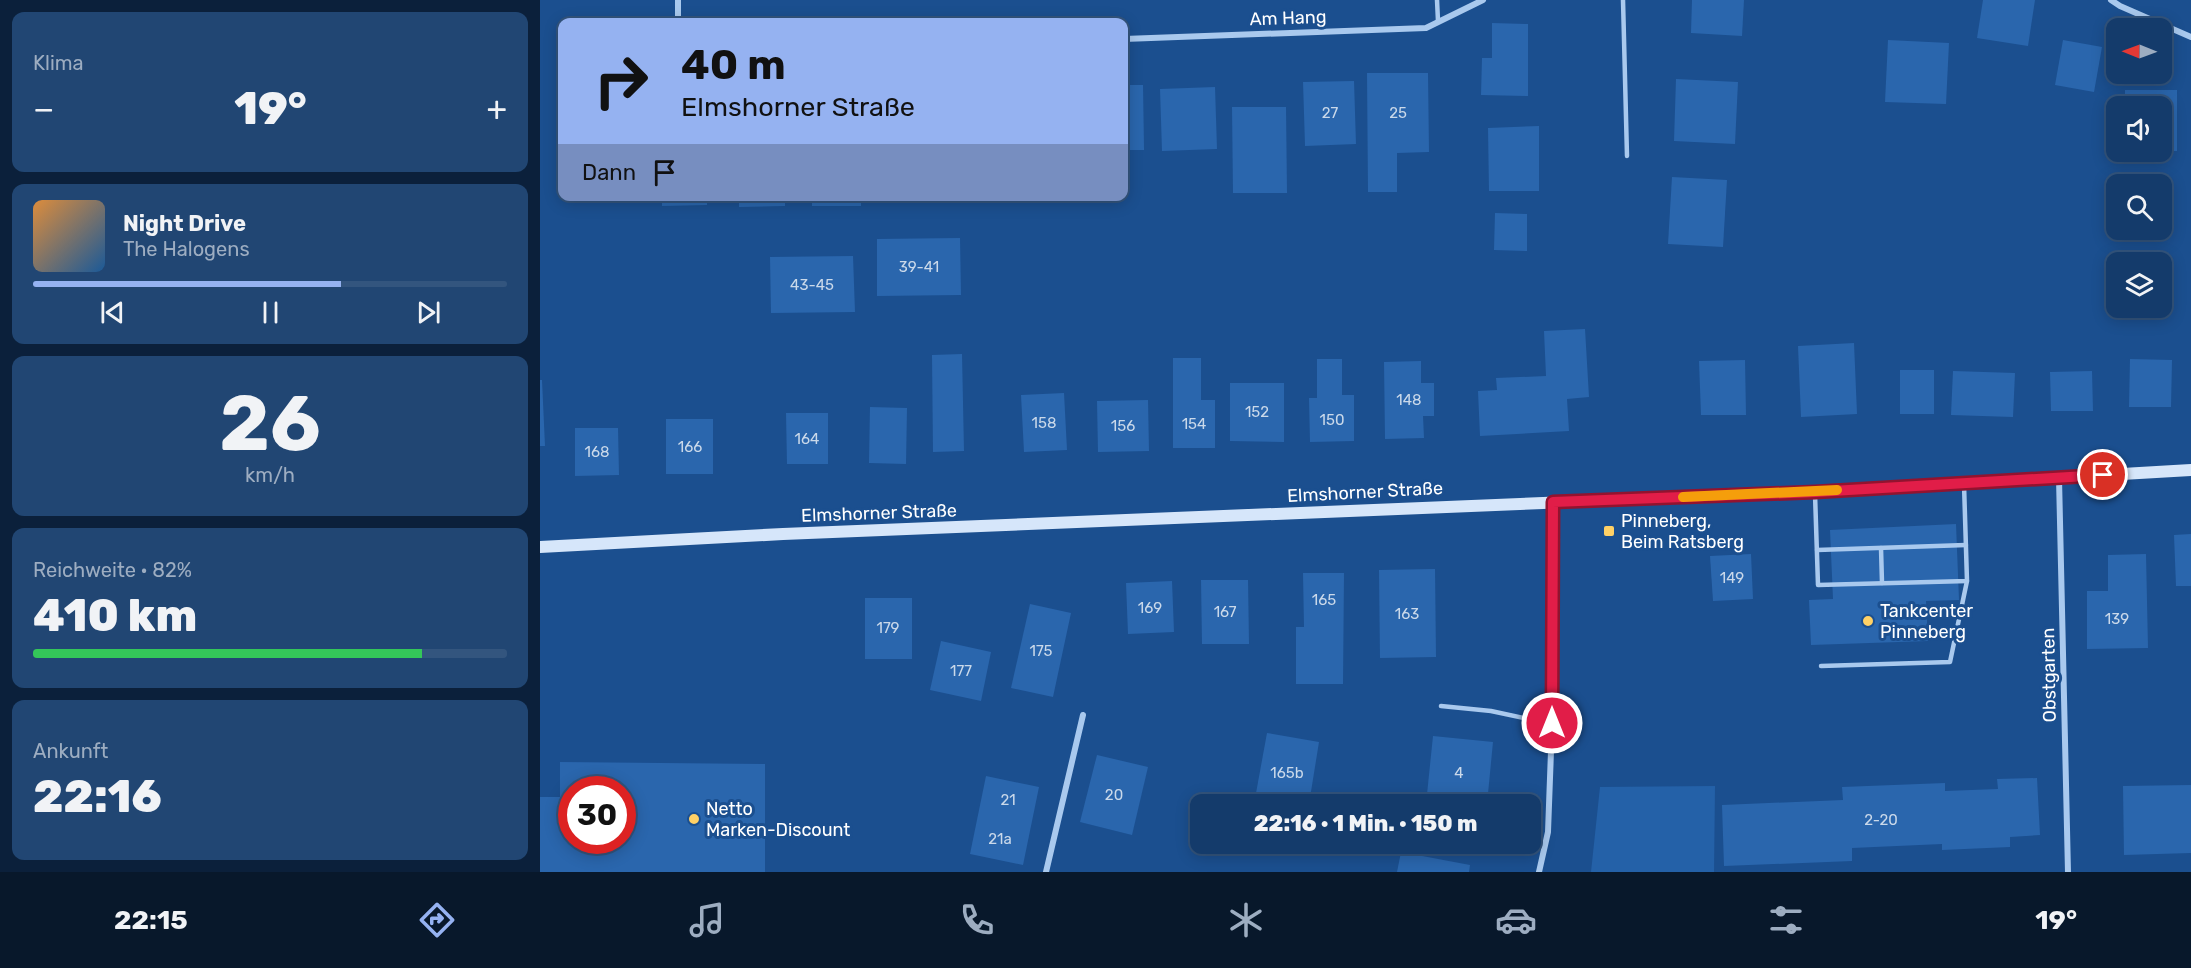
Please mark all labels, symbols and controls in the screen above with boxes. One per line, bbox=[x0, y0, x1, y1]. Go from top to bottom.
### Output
street label: Am Hang bbox=[1249, 6, 1327, 30]
north arrow bbox=[2106, 18, 2172, 84]
map controls bbox=[2106, 18, 2172, 318]
text: 40 m bbox=[681, 40, 786, 90]
icon: right bbox=[582, 42, 660, 120]
text: Klima bbox=[33, 51, 84, 75]
text: 19° bbox=[234, 82, 307, 135]
text: − bbox=[33, 89, 54, 128]
text: + bbox=[486, 89, 507, 128]
text: Elmshorner Straße bbox=[681, 91, 915, 123]
button: sound bbox=[2106, 96, 2172, 162]
house number: 27 bbox=[1322, 104, 1339, 122]
house number: 25 bbox=[1389, 104, 1407, 122]
icon: arrive bbox=[648, 156, 681, 189]
text: Dann bbox=[582, 159, 636, 186]
button: search bbox=[2106, 174, 2172, 240]
text: Night Drive bbox=[123, 210, 246, 237]
text: The Halogens bbox=[123, 237, 250, 261]
button: layers bbox=[2106, 252, 2172, 318]
house number: 39-41 bbox=[899, 258, 939, 276]
house number: 43-45 bbox=[790, 276, 834, 294]
icon: previous bbox=[96, 296, 129, 329]
icon: pause bbox=[254, 296, 287, 329]
icon: next bbox=[412, 296, 445, 329]
text: 26 bbox=[219, 377, 321, 470]
house number: 148 bbox=[1396, 391, 1422, 409]
house number: 152 bbox=[1245, 403, 1269, 421]
house number: 150 bbox=[1320, 411, 1344, 429]
house number: 158 bbox=[1032, 414, 1056, 432]
house number: 154 bbox=[1182, 415, 1206, 433]
house number: 156 bbox=[1111, 417, 1135, 435]
house number: 164 bbox=[795, 430, 819, 448]
house number: 166 bbox=[678, 438, 702, 456]
house number: 168 bbox=[584, 443, 610, 461]
pin bbox=[2077, 449, 2128, 500]
icon: arrive bbox=[2086, 458, 2119, 491]
text: km/h bbox=[245, 463, 295, 487]
street label: Elmshorner Straße bbox=[1287, 477, 1443, 507]
street label: Elmshorner Straße bbox=[801, 499, 957, 527]
place label: Pinneberg, Beim Ratsberg bbox=[1621, 510, 1744, 553]
marker: Pinneberg, Beim Ratsberg bbox=[1602, 524, 1616, 538]
text: Reichweite · 82% bbox=[33, 558, 192, 582]
house number: 149 bbox=[1720, 569, 1744, 587]
text: 410 km bbox=[33, 589, 197, 642]
house number: 165 bbox=[1312, 591, 1336, 609]
house number: 169 bbox=[1138, 599, 1162, 617]
place label: Tankcenter Pinneberg bbox=[1880, 600, 1973, 643]
house number: 167 bbox=[1214, 603, 1237, 621]
house number: 163 bbox=[1395, 605, 1419, 623]
house number: 139 bbox=[2105, 610, 2129, 628]
marker: Tankcenter Pinneberg bbox=[1861, 614, 1875, 628]
house number: 179 bbox=[876, 619, 900, 637]
street label: Obstgarten bbox=[2037, 627, 2061, 723]
house number: 175 bbox=[1029, 642, 1053, 660]
house number: 177 bbox=[950, 662, 972, 680]
position arrow bbox=[1520, 691, 1584, 755]
text: Ankunft bbox=[33, 739, 108, 763]
house number: 165b bbox=[1270, 764, 1304, 782]
house number: 4 bbox=[1454, 764, 1464, 782]
text: 22:16 bbox=[33, 770, 162, 823]
speed limit sign: 30 bbox=[558, 776, 636, 854]
house number: 20 bbox=[1105, 786, 1123, 804]
house number: 21 bbox=[1000, 791, 1016, 809]
place label: Netto Marken-Discount bbox=[706, 798, 850, 841]
text: 22:16 · 1 Min. · 150 m bbox=[1254, 810, 1477, 837]
house number: 2-20 bbox=[1864, 811, 1898, 829]
marker: Netto Marken-Discount bbox=[687, 812, 701, 826]
house number: 21a bbox=[988, 830, 1012, 848]
icon: directions bbox=[416, 899, 458, 941]
icon: music bbox=[686, 899, 728, 941]
icon: phone bbox=[956, 899, 998, 941]
icon: climate bbox=[1225, 899, 1267, 941]
icon: car bbox=[1495, 899, 1537, 941]
icon: filters bbox=[1765, 899, 1807, 941]
text: 22:15 bbox=[114, 904, 188, 936]
text: 19° bbox=[2035, 904, 2077, 936]

